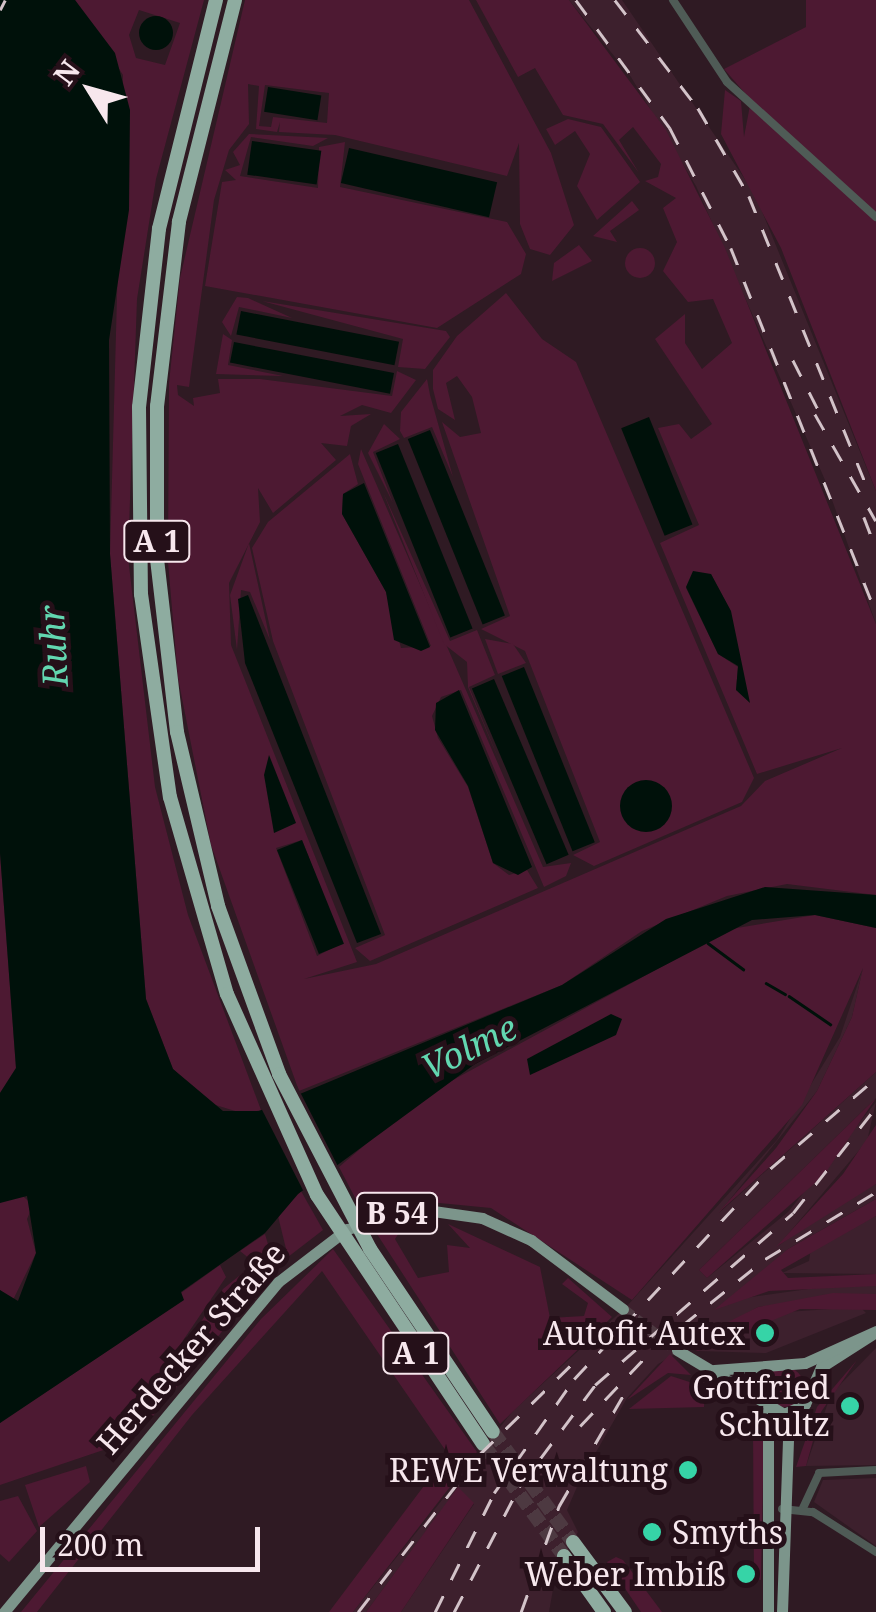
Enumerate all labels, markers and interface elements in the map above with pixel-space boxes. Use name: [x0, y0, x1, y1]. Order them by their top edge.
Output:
north arrow: [40, 40, 140, 140]
text: N: [44, 52, 88, 92]
road number: A 1: [122, 516, 192, 566]
water label: Ruhr: [30, 604, 76, 688]
water label: Volme: [414, 1006, 524, 1088]
road number: B 54: [354, 1188, 440, 1238]
street label: Herdecker Straße: [89, 1234, 293, 1462]
place label: Autofit Autex: [543, 1314, 745, 1352]
marker: Autofit Autex: [754, 1322, 776, 1344]
road number: A 1: [381, 1328, 451, 1378]
place label: Gottfried Schultz: [692, 1369, 830, 1444]
marker: Gottfried Schultz: [839, 1395, 861, 1417]
place label: REWE Verwaltung: [389, 1451, 668, 1489]
marker: REWE Verwaltung: [677, 1459, 699, 1481]
scale bar: [45, 1507, 265, 1569]
place label: Smyths: [672, 1513, 783, 1551]
marker: Smyths: [641, 1521, 663, 1543]
text: 200 m: [57, 1524, 143, 1565]
place label: Weber Imbiß: [525, 1555, 726, 1593]
marker: Weber Imbiß: [735, 1563, 757, 1585]

